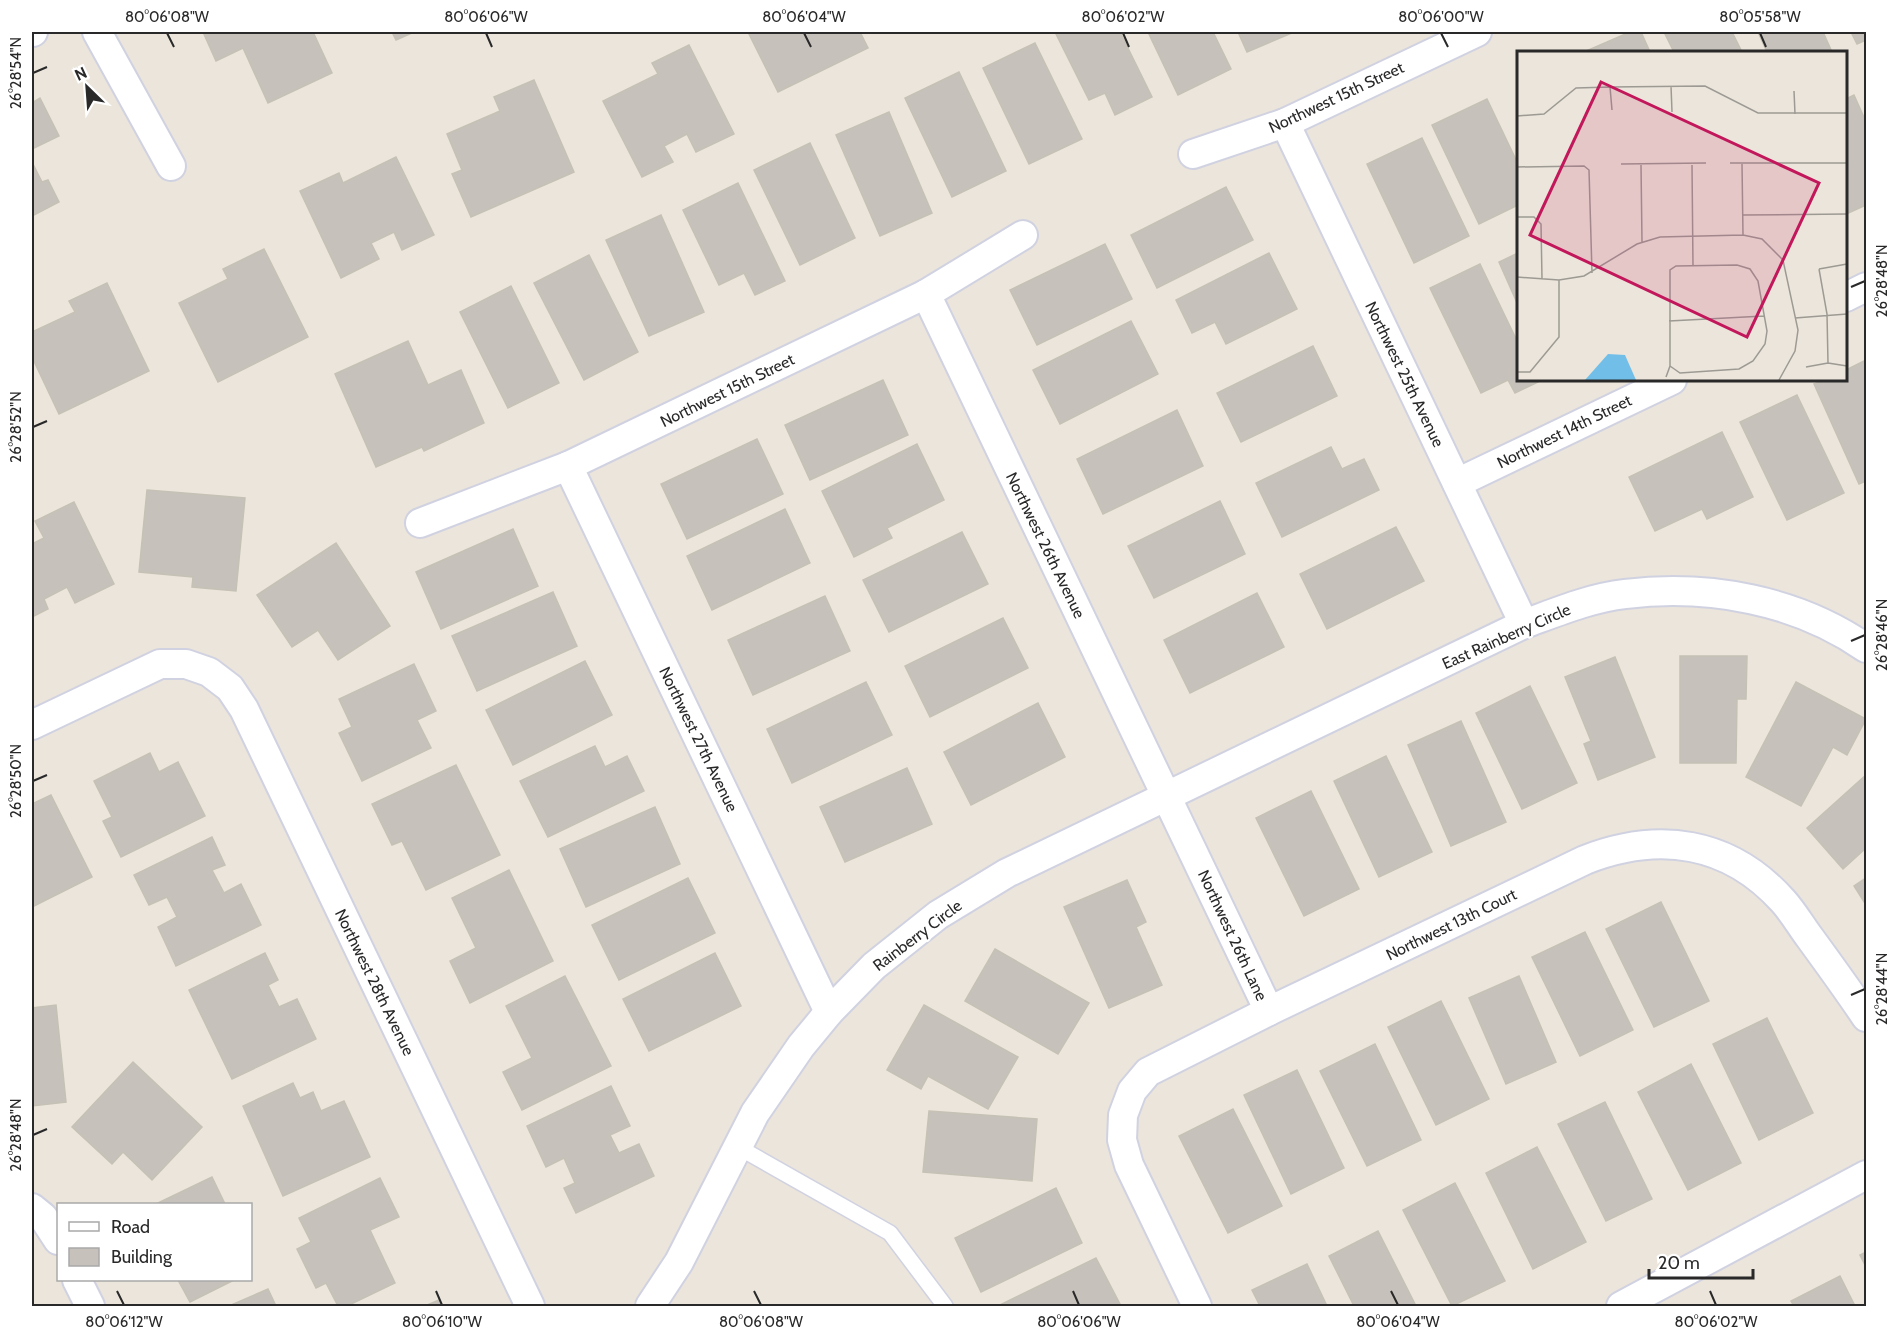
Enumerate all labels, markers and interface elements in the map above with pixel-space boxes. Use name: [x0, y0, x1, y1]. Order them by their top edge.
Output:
text: 80°06'08"W: [125, 8, 210, 26]
text: 80°06'06"W: [444, 8, 529, 26]
text: 80°06'04"W: [762, 8, 847, 26]
text: 80°06'02"W: [1082, 8, 1165, 26]
text: 80°06'00"W: [1398, 8, 1485, 26]
text: 80°05'58"W: [1719, 8, 1801, 26]
text: 26°28'54"N: [7, 37, 25, 109]
inset map: [1517, 51, 1847, 381]
north arrow: [57, 57, 117, 117]
street label: Northwest 15th Street: [1266, 58, 1407, 137]
text: N: [72, 63, 90, 85]
text: 26°28'48"N: [1873, 245, 1891, 317]
street label: Northwest 25th Avenue: [1361, 298, 1448, 450]
street label: Northwest 15th Street: [657, 349, 798, 431]
street label: Northwest 14th Street: [1494, 390, 1635, 472]
text: 26°28'52"N: [7, 391, 25, 463]
street label: Northwest 26th Avenue: [1002, 469, 1089, 621]
text: 26°28'46"N: [1873, 599, 1891, 671]
street label: East Rainberry Circle: [1439, 600, 1573, 673]
street label: Northwest 27th Avenue: [655, 664, 742, 815]
text: 26°28'50"N: [7, 744, 25, 818]
street label: Northwest 26th Lane: [1194, 867, 1271, 1004]
street label: Northwest 13th Court: [1383, 884, 1520, 964]
street label: Rainberry Circle: [869, 896, 965, 975]
street label: Northwest 28th Avenue: [331, 906, 418, 1059]
text: 26°28'44"N: [1873, 953, 1891, 1025]
text: 26°28'48"N: [7, 1099, 25, 1171]
legend: [57, 1203, 252, 1281]
text: Road: [111, 1216, 150, 1238]
scale bar: [1649, 1242, 1752, 1280]
text: Building: [111, 1246, 173, 1268]
text: 20 m: [1658, 1252, 1700, 1274]
text: 80°06'12"W: [85, 1313, 163, 1331]
text: 80°06'10"W: [402, 1313, 483, 1331]
text: 80°06'08"W: [719, 1313, 804, 1331]
text: 80°06'06"W: [1037, 1313, 1122, 1331]
text: 80°06'04"W: [1356, 1313, 1441, 1331]
text: 80°06'02"W: [1675, 1313, 1758, 1331]

